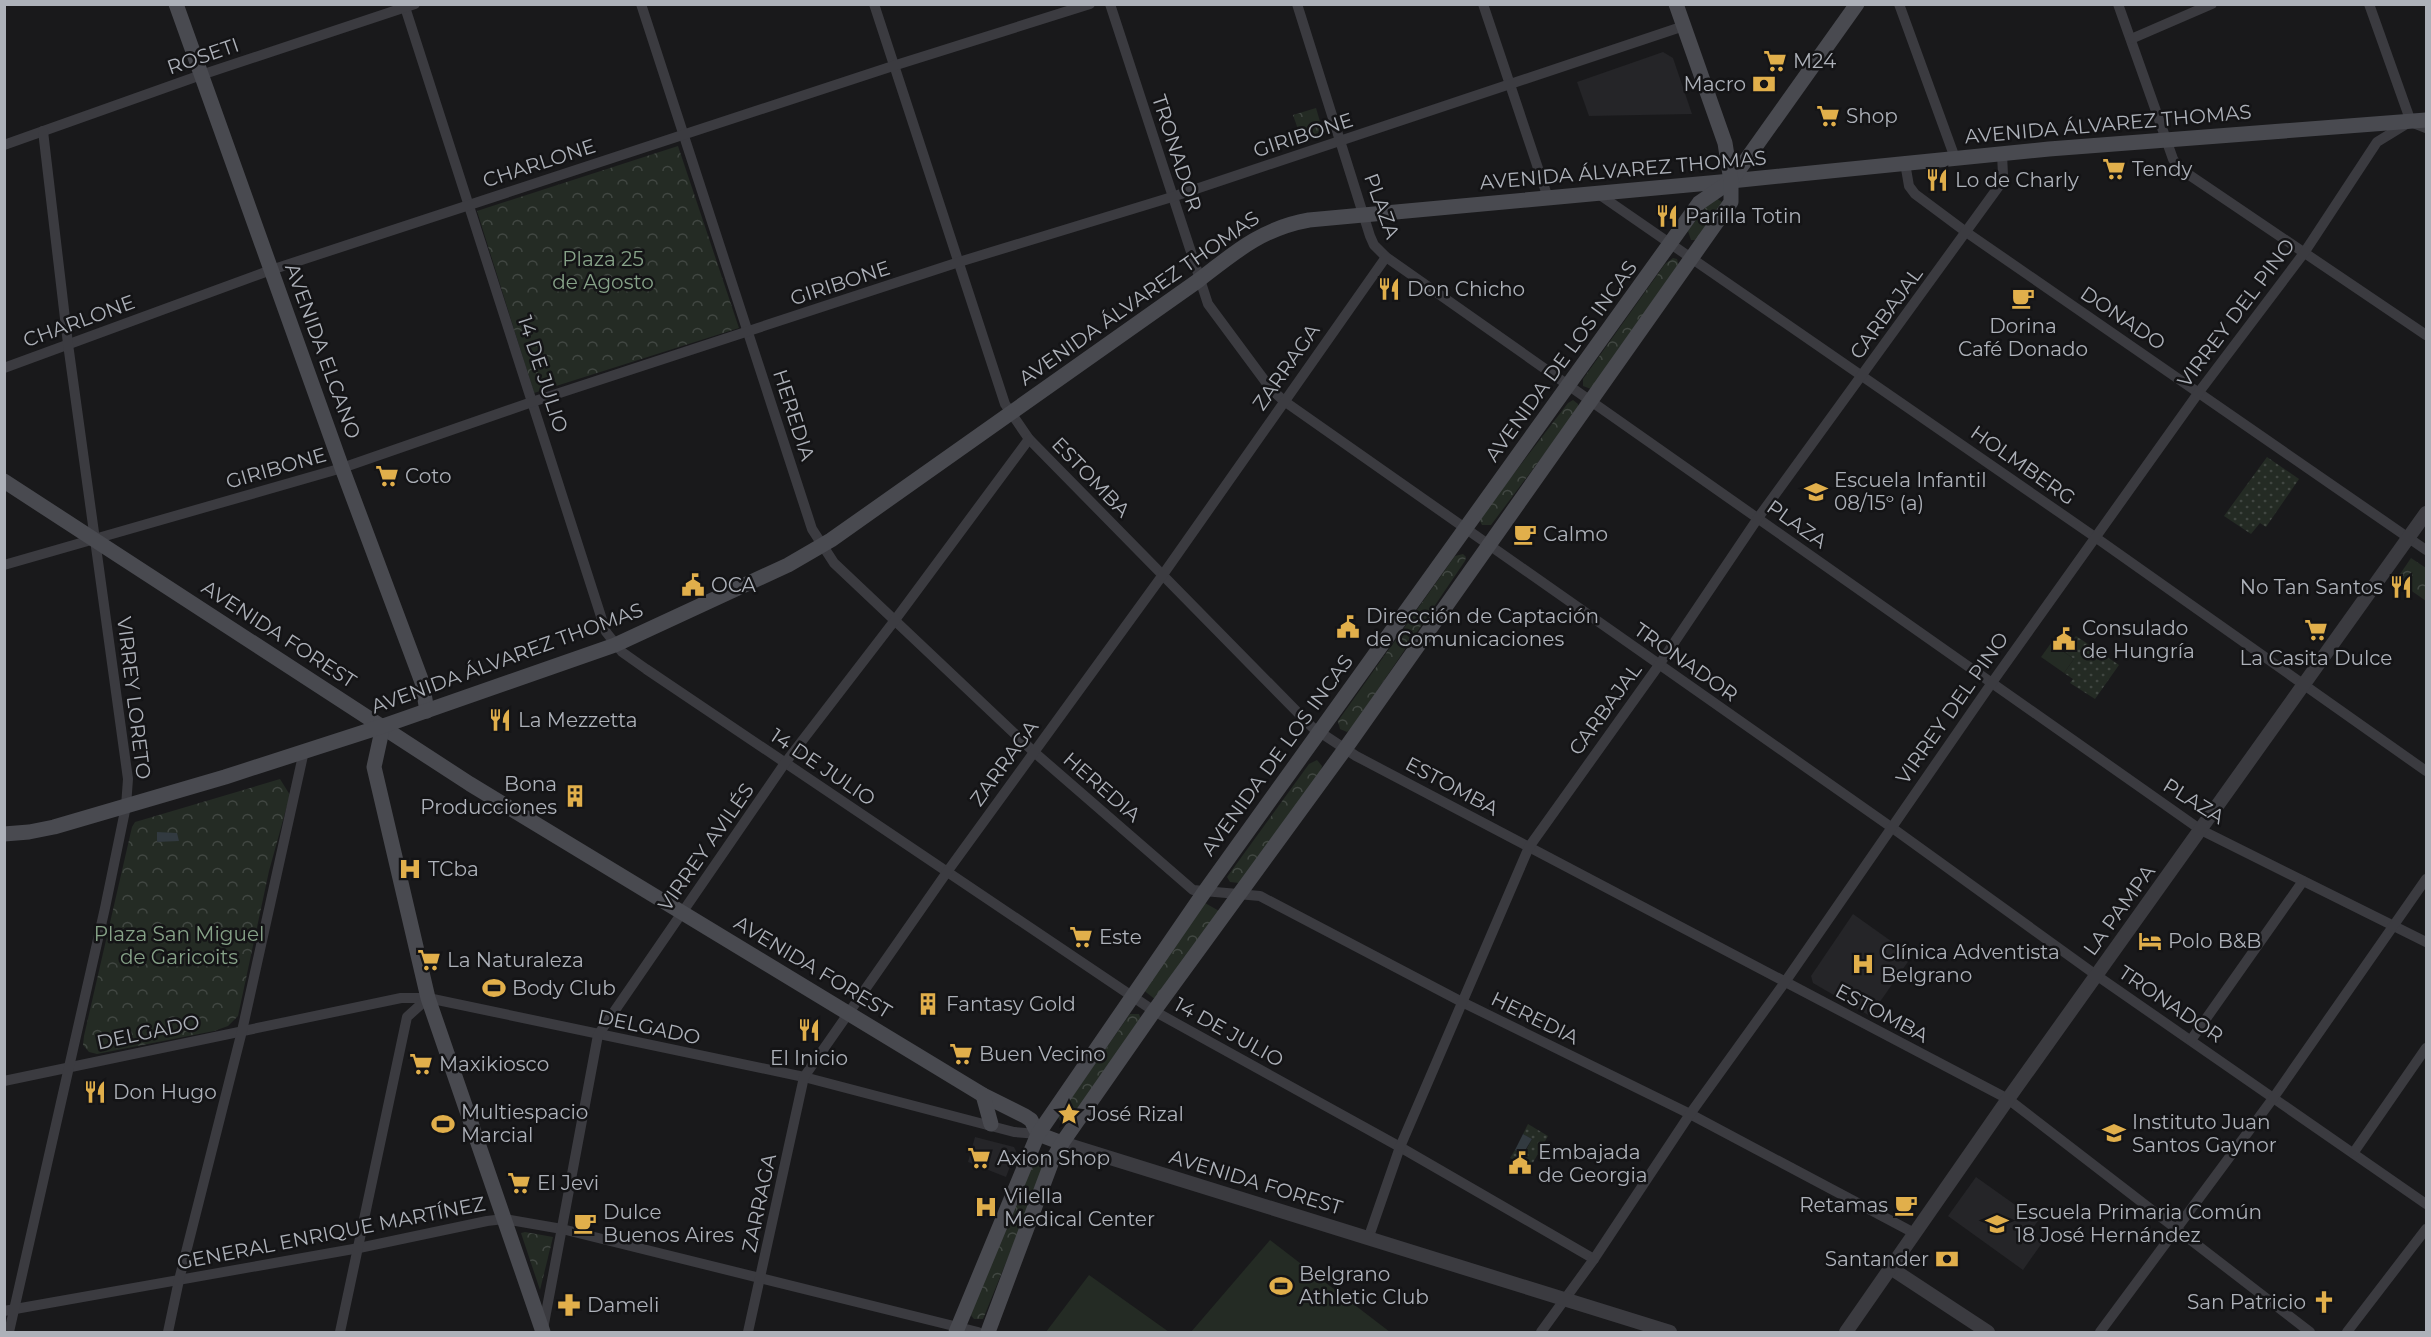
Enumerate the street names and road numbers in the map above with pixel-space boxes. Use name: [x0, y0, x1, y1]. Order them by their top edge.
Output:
street label: ROSETI: [164, 33, 242, 79]
street label: TRONADOR: [1147, 92, 1207, 214]
street label: AVENIDA ÁLVAREZ THOMAS: [1964, 100, 2252, 148]
street label: GIRIBONE: [1250, 108, 1356, 162]
street label: CHARLONE: [480, 133, 598, 193]
street label: AVENIDA ÁLVAREZ THOMAS: [1479, 146, 1767, 194]
street label: PLAZA: [1359, 170, 1405, 243]
street label: AVENIDA ÁLVAREZ THOMAS: [1014, 206, 1264, 390]
street label: VIRREY DEL PINO: [2172, 234, 2300, 392]
street label: GIRIBONE: [787, 256, 893, 310]
street label: AVENIDA DE LOS INCAS: [1480, 256, 1642, 466]
street label: AVENIDA ELCANO: [280, 260, 366, 442]
street label: CARBAJAL: [1845, 262, 1928, 364]
street label: DONADO: [2076, 281, 2170, 355]
street label: CHARLONE: [20, 290, 138, 352]
street label: 14 DE JULIO: [513, 313, 573, 435]
street label: ZARRAGA: [1247, 319, 1325, 415]
street label: HEREDIA: [768, 366, 820, 464]
street label: HOLMBERG: [1966, 420, 2080, 510]
street label: ESTOMBA: [1047, 432, 1136, 522]
street label: GIRIBONE: [223, 442, 329, 494]
street label: PLAZA: [1762, 495, 1832, 554]
street label: AVENIDA FOREST: [197, 575, 361, 693]
street label: AVENIDA ÁLVAREZ THOMAS: [368, 597, 646, 719]
street label: VIRREY LORETO: [112, 615, 156, 781]
street label: TRONADOR: [1630, 617, 1742, 707]
street label: VIRREY DEL PINO: [1891, 627, 2013, 789]
street label: AVENIDA DE LOS INCAS: [1196, 650, 1358, 860]
street label: CARBAJAL: [1564, 658, 1647, 760]
street label: ZARRAGA: [965, 715, 1044, 811]
street label: 14 DE JULIO: [766, 723, 880, 811]
street label: HEREDIA: [1059, 747, 1146, 827]
street label: ESTOMBA: [1401, 751, 1503, 821]
street label: PLAZA: [2159, 773, 2230, 829]
street label: VIRREY AVILÉS: [653, 778, 759, 916]
street label: LA PAMPA: [2078, 860, 2160, 960]
street label: AVENIDA FOREST: [730, 910, 897, 1024]
street label: TRONADOR: [2114, 960, 2228, 1048]
street label: ESTOMBA: [1831, 978, 1933, 1048]
street label: HEREDIA: [1487, 987, 1583, 1050]
street label: 14 DE JULIO: [1170, 992, 1288, 1072]
street label: DELGADO: [595, 1004, 703, 1050]
street label: DELGADO: [94, 1009, 202, 1055]
street label: AVENIDA FOREST: [1167, 1144, 1346, 1220]
street label: ZARRAGA: [737, 1151, 781, 1255]
street label: GENERAL ENRIQUE MARTÍNEZ: [175, 1191, 487, 1275]

